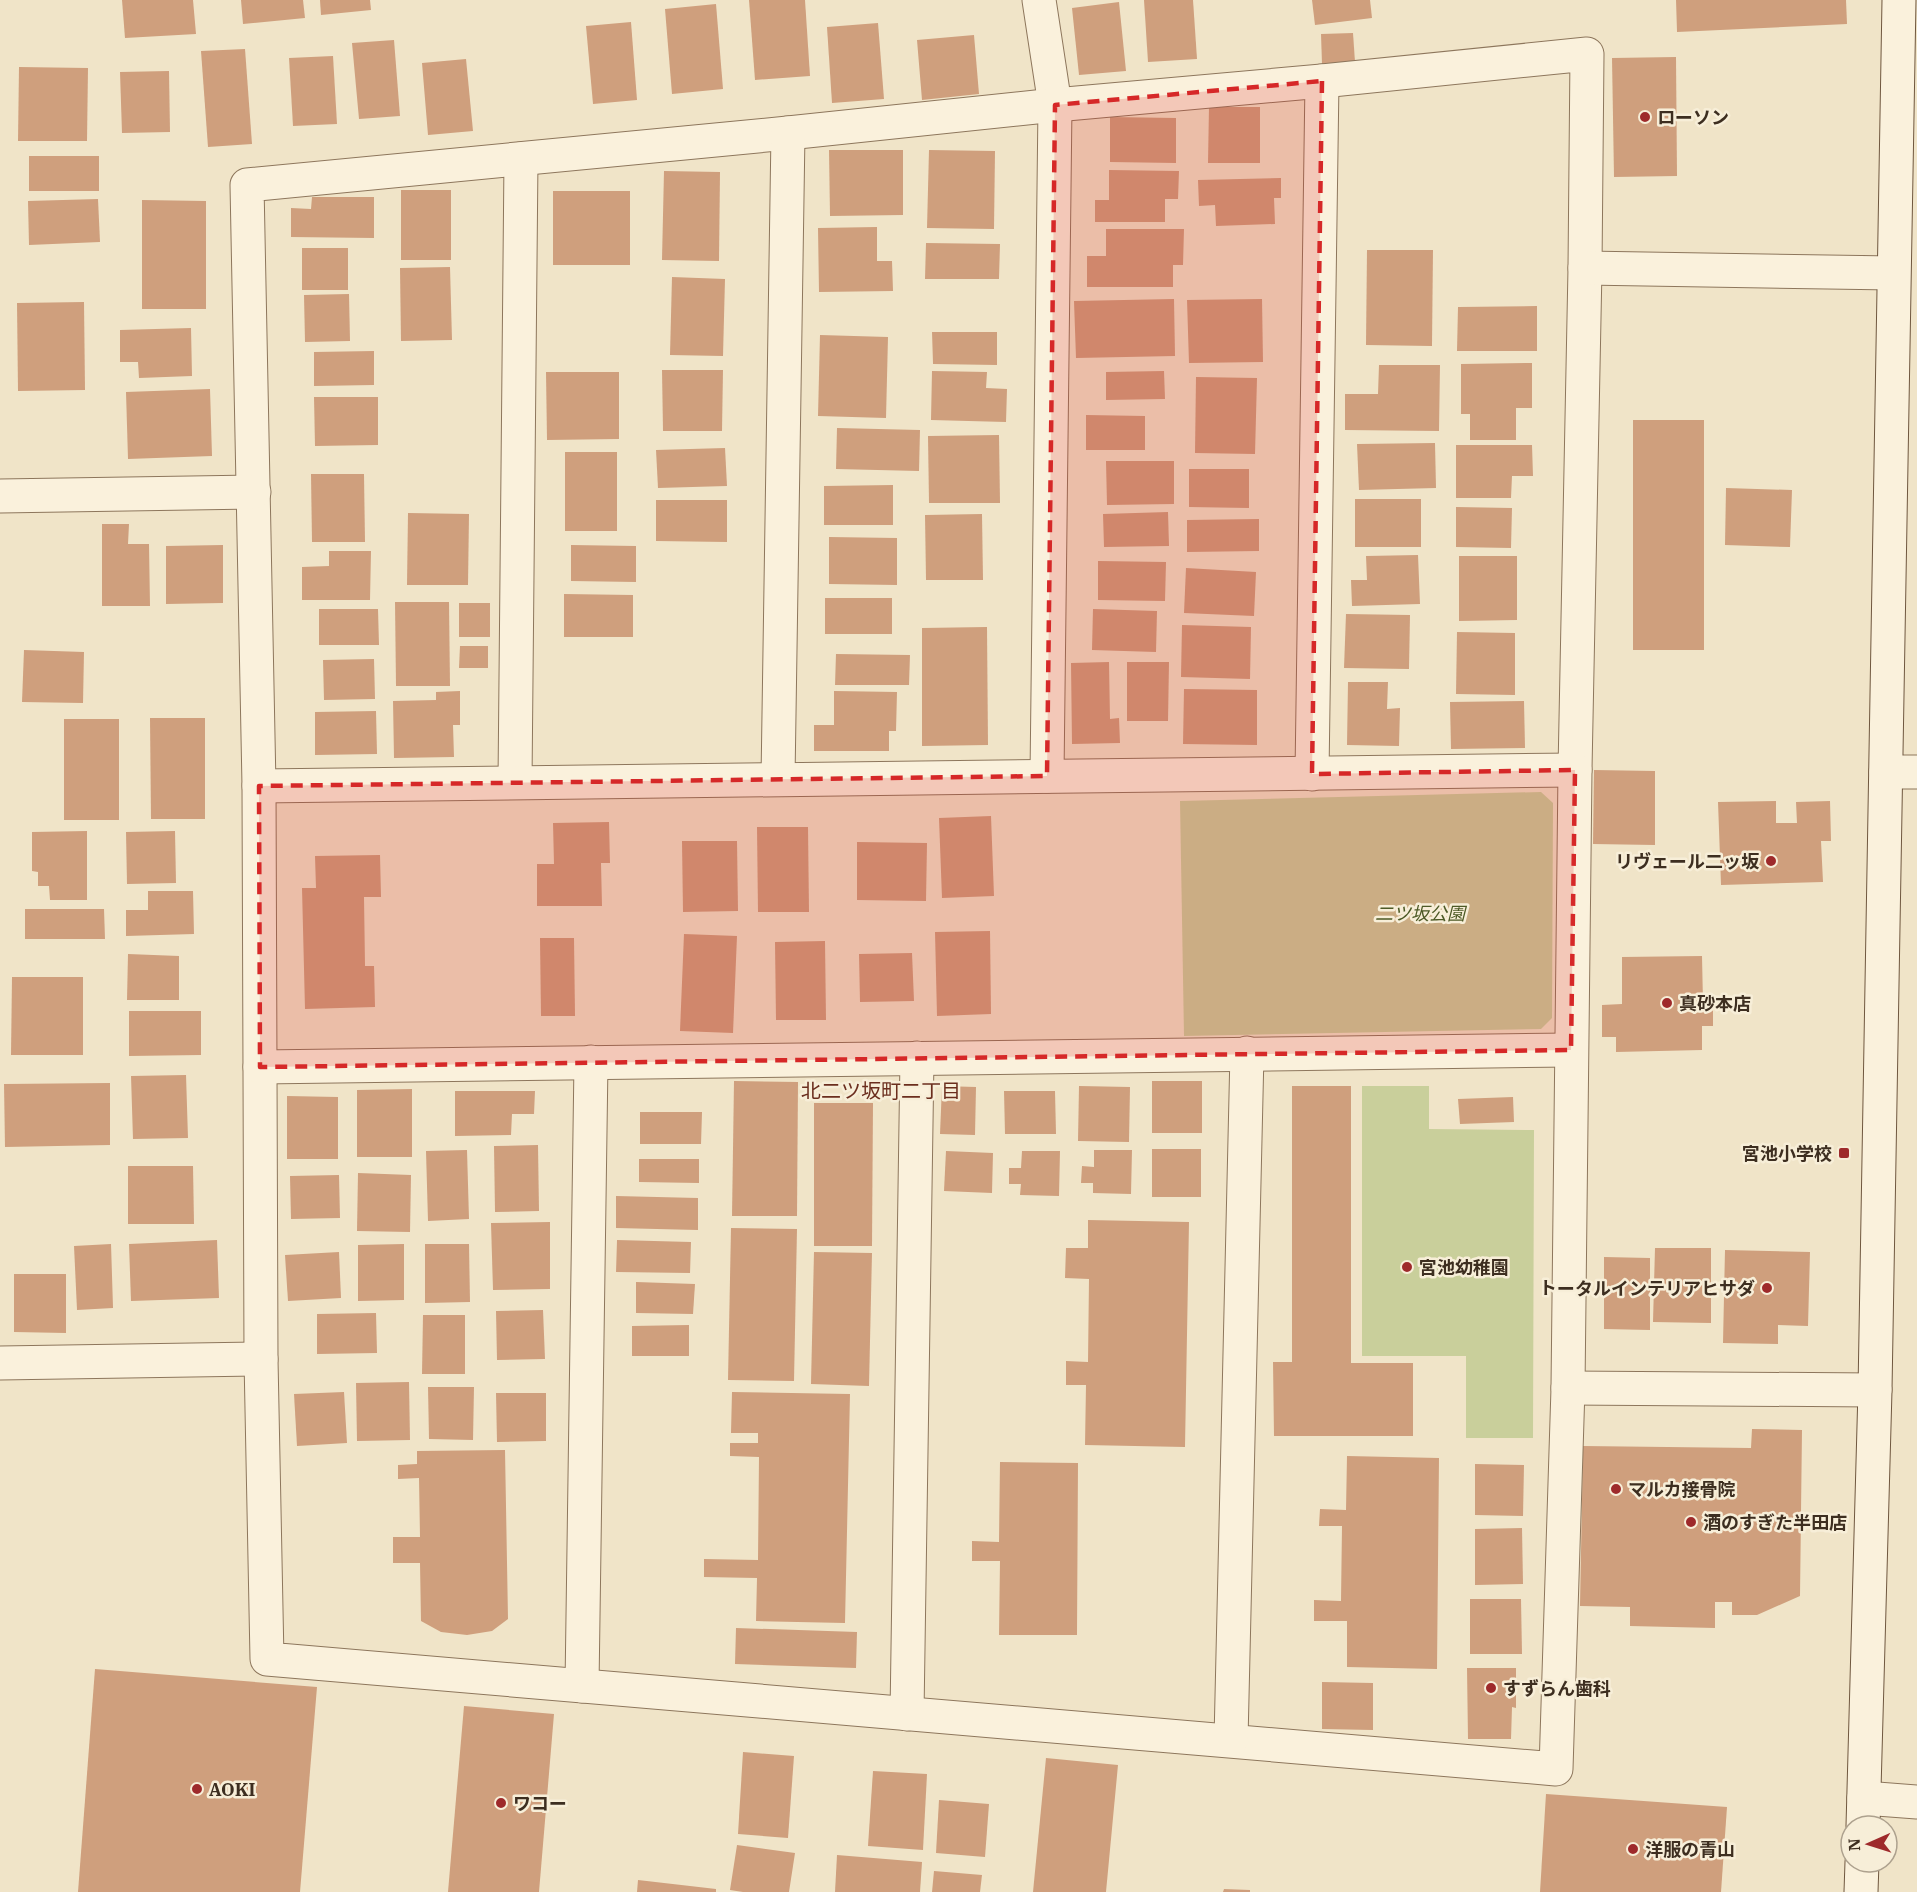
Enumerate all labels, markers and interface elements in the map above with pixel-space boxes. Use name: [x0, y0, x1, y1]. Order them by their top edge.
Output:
place label: ローソン: [1657, 106, 1729, 129]
marker: ローソン: [1638, 110, 1652, 124]
place label: リヴェール二ッ坂: [1615, 850, 1760, 873]
marker: リヴェール二ッ坂: [1764, 854, 1778, 868]
park label: 二ツ坂公園: [1375, 902, 1468, 925]
place label: 真砂本店: [1679, 992, 1751, 1015]
marker: 真砂本店: [1660, 996, 1674, 1010]
district label: 北二ツ坂町二丁目: [801, 1077, 961, 1104]
place label: 宮池小学校: [1742, 1142, 1832, 1165]
marker: 宮池小学校: [1837, 1146, 1851, 1160]
place label: 宮池幼稚園: [1419, 1256, 1509, 1279]
marker: 宮池幼稚園: [1400, 1260, 1414, 1274]
place label: トータルインテリアヒサダ: [1539, 1277, 1755, 1300]
marker: トータルインテリアヒサダ: [1760, 1281, 1774, 1295]
place label: マルカ接骨院: [1628, 1478, 1735, 1501]
marker: マルカ接骨院: [1609, 1482, 1623, 1496]
place label: 酒のすぎた半田店: [1703, 1511, 1847, 1534]
marker: 酒のすぎた半田店: [1684, 1515, 1698, 1529]
place label: すずらん歯科: [1503, 1677, 1611, 1700]
marker: すずらん歯科: [1484, 1681, 1498, 1695]
place label: AOKI: [209, 1778, 256, 1801]
marker: AOKI: [190, 1782, 204, 1796]
place label: ワコー: [513, 1792, 567, 1815]
marker: ワコー: [494, 1796, 508, 1810]
north arrow: [1839, 1814, 1899, 1874]
place label: 洋服の青山: [1645, 1838, 1735, 1861]
text: N: [1844, 1838, 1864, 1852]
marker: 洋服の青山: [1626, 1842, 1640, 1856]

